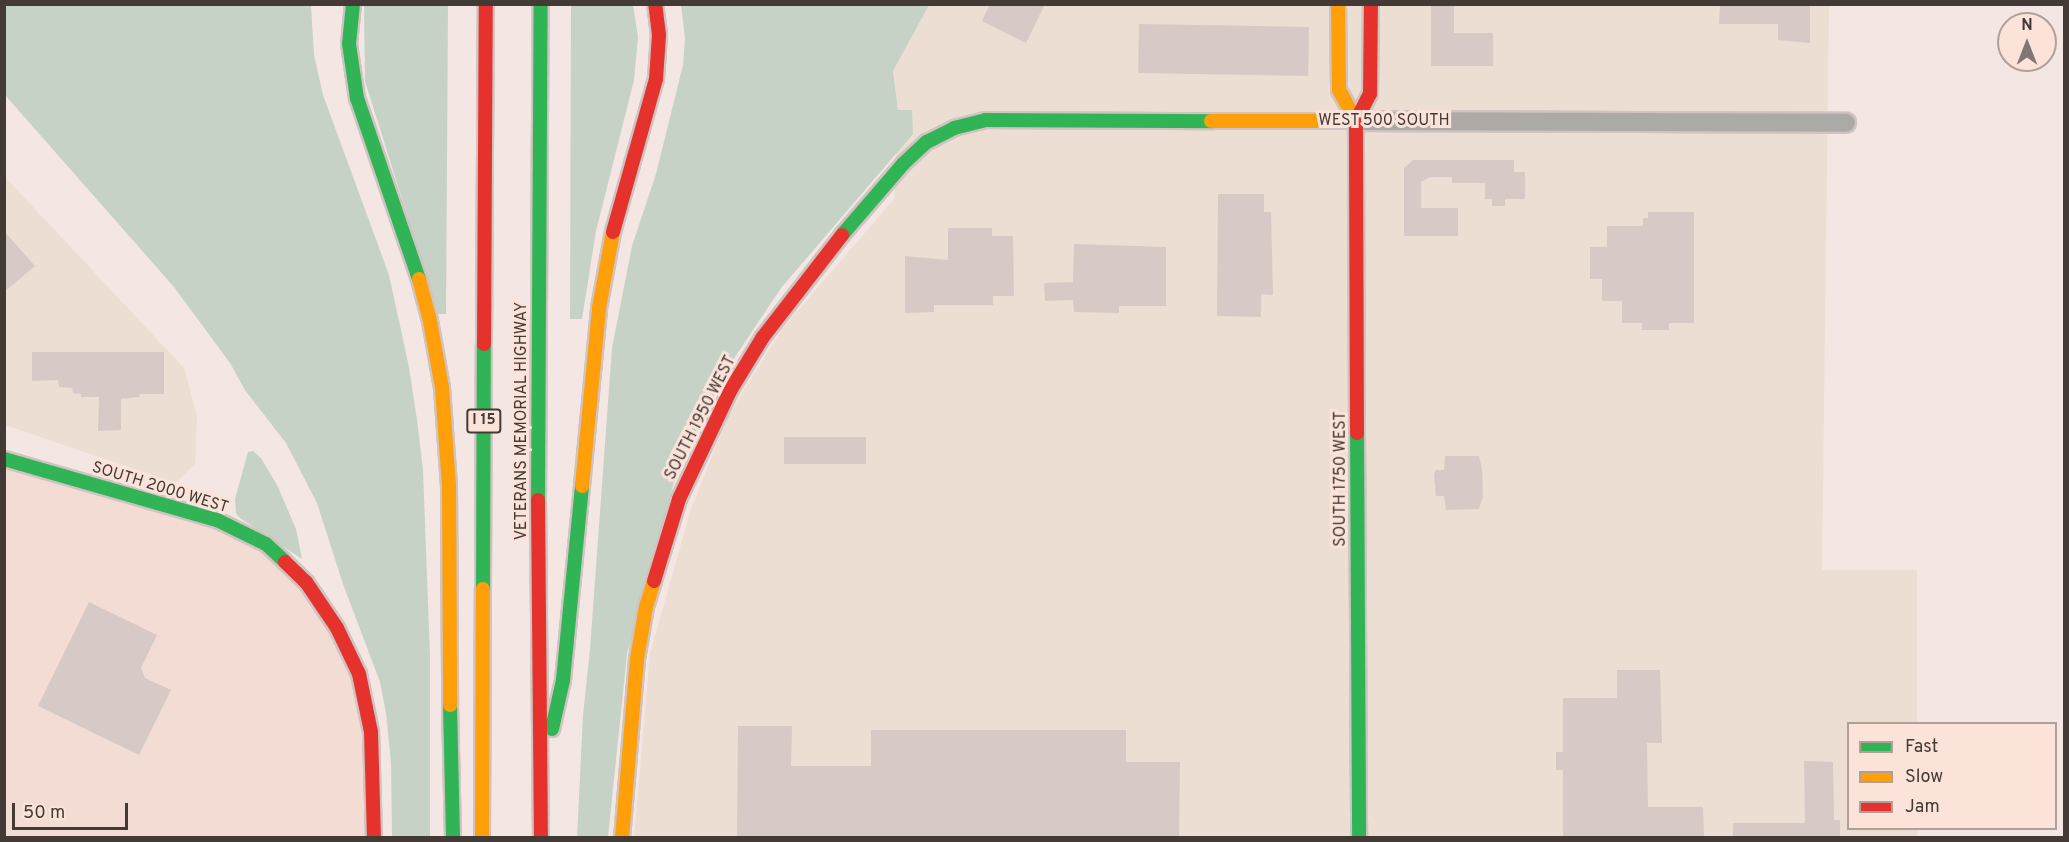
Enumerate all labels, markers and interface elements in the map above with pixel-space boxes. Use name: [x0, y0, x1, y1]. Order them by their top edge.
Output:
north arrow: [1997, 12, 2057, 72]
text: N: [2021, 16, 2033, 36]
street label: WEST 500 SOUTH: [1318, 111, 1450, 131]
street label: VETERANS MEMORIAL HIGHWAY: [512, 302, 532, 540]
street label: SOUTH 1950 WEST: [661, 352, 741, 484]
road number: I 15: [466, 409, 502, 433]
street label: SOUTH 1750 WEST: [1331, 411, 1351, 547]
street label: SOUTH 2000 WEST: [89, 458, 231, 518]
legend: [1847, 722, 2057, 830]
text: Fast: [1905, 736, 1938, 759]
text: Slow: [1905, 766, 1943, 789]
scale bar: [15, 791, 130, 829]
text: Jam: [1905, 796, 1940, 819]
text: 50 m: [23, 802, 65, 825]

